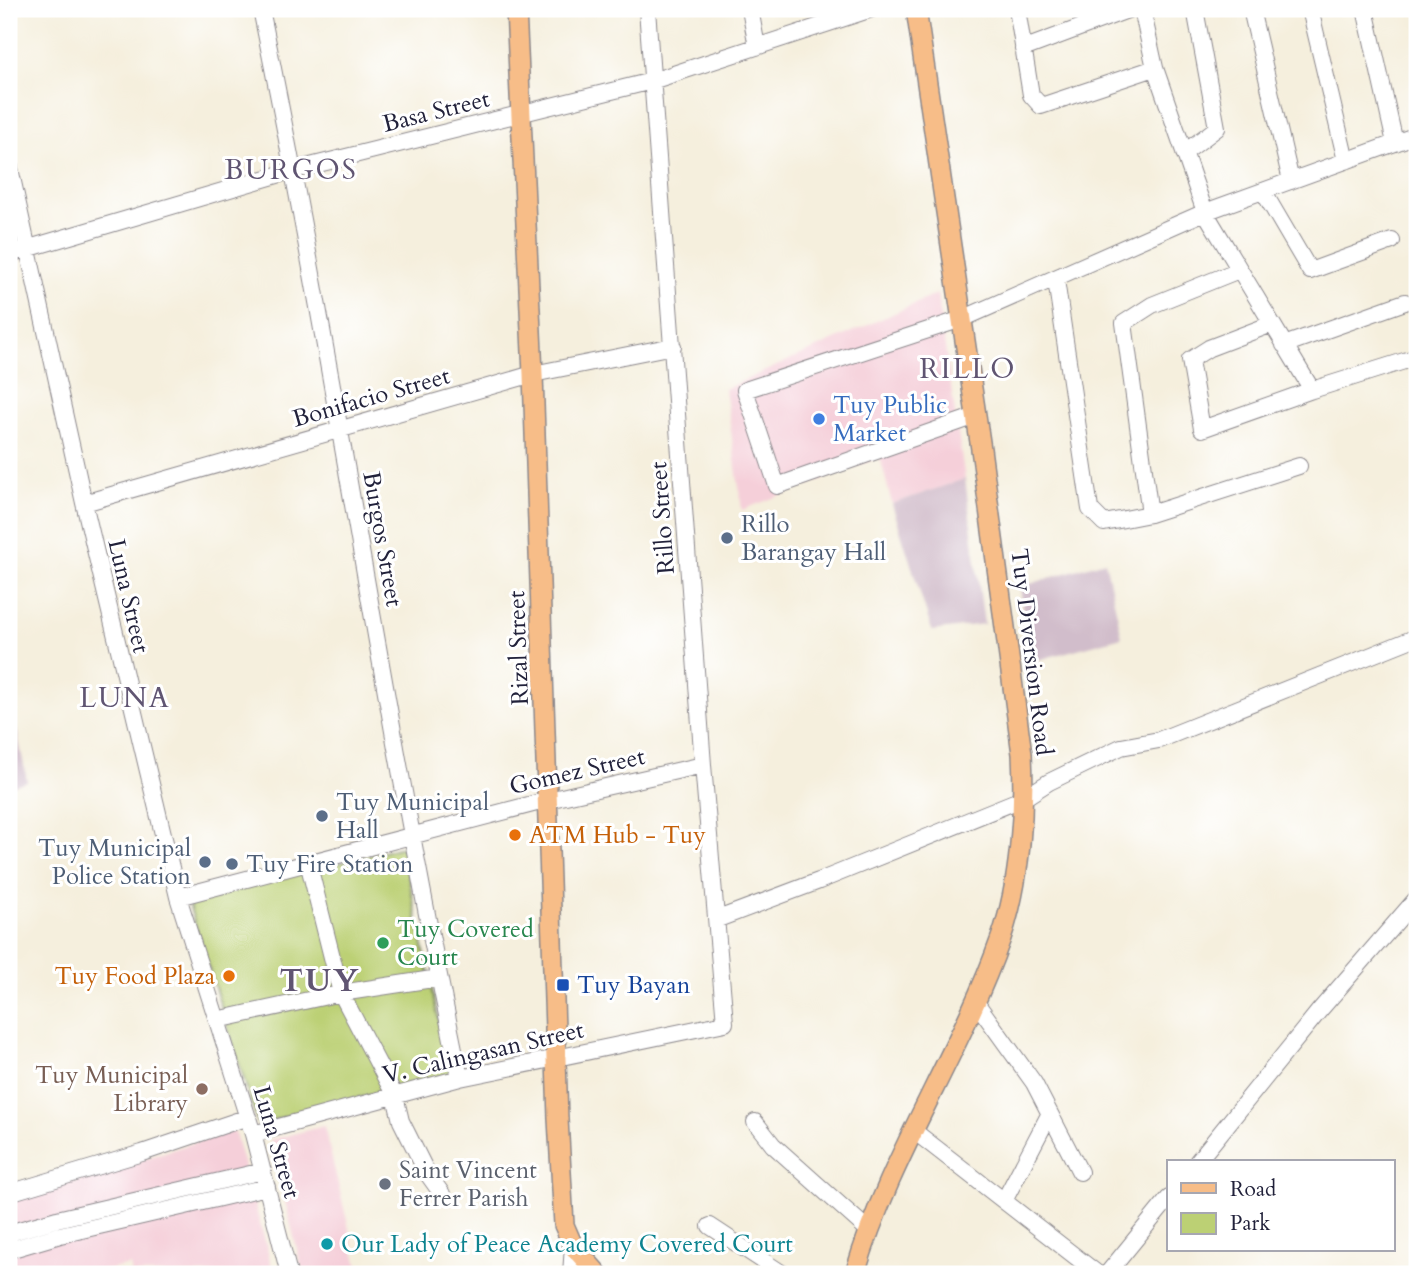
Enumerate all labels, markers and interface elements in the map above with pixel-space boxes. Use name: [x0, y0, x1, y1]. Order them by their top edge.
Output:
street label: Basa Street: [379, 82, 494, 141]
district label: BURGOS: [224, 151, 358, 189]
district label: RILLO: [919, 350, 1017, 388]
street label: Bonifacio Street: [289, 359, 454, 436]
place label: Tuy Public Market: [833, 389, 947, 450]
marker: Tuy Public Market: [811, 411, 827, 427]
street label: Rillo Street: [642, 460, 683, 575]
street label: Burgos Street: [354, 469, 411, 610]
place label: Rillo Barangay Hall: [741, 508, 886, 569]
marker: Rillo Barangay Hall: [719, 530, 735, 546]
street label: Luna Street: [99, 536, 158, 657]
street label: Tuy Diversion Road: [1002, 547, 1061, 758]
street label: Rizal Street: [500, 590, 537, 706]
district label: LUNA: [79, 679, 171, 717]
street label: Gomez Street: [506, 740, 648, 803]
place label: Tuy Municipal Hall: [336, 786, 489, 847]
marker: Tuy Municipal Hall: [314, 808, 330, 824]
place label: ATM Hub - Tuy: [529, 819, 706, 852]
marker: ATM Hub - Tuy: [507, 827, 523, 843]
place label: Tuy Municipal Police Station: [38, 832, 191, 893]
place label: Tuy Fire Station: [246, 848, 414, 881]
marker: Tuy Municipal Police Station: [197, 854, 213, 870]
marker: Tuy Fire Station: [224, 856, 240, 872]
place label: Tuy Covered Court: [397, 913, 534, 974]
marker: Tuy Covered Court: [375, 935, 391, 951]
district label: TUY: [279, 959, 361, 1003]
place label: Tuy Food Plaza: [55, 960, 216, 993]
marker: Tuy Food Plaza: [221, 968, 237, 984]
place label: Tuy Bayan: [577, 969, 691, 1002]
marker: Tuy Bayan: [555, 977, 571, 993]
street label: V. Calingasan Street: [379, 1013, 587, 1092]
place label: Tuy Municipal Library: [35, 1059, 188, 1120]
marker: Tuy Municipal Library: [194, 1081, 210, 1097]
street label: Luna Street: [245, 1082, 308, 1203]
place label: Saint Vincent Ferrer Parish: [399, 1154, 537, 1215]
legend: [1167, 1160, 1394, 1252]
text: Road: [1230, 1175, 1276, 1204]
marker: Saint Vincent Ferrer Parish: [377, 1176, 393, 1192]
text: Park: [1230, 1209, 1271, 1238]
place label: Our Lady of Peace Academy Covered Court: [341, 1228, 793, 1261]
marker: Our Lady of Peace Academy Covered Court: [319, 1236, 335, 1252]

